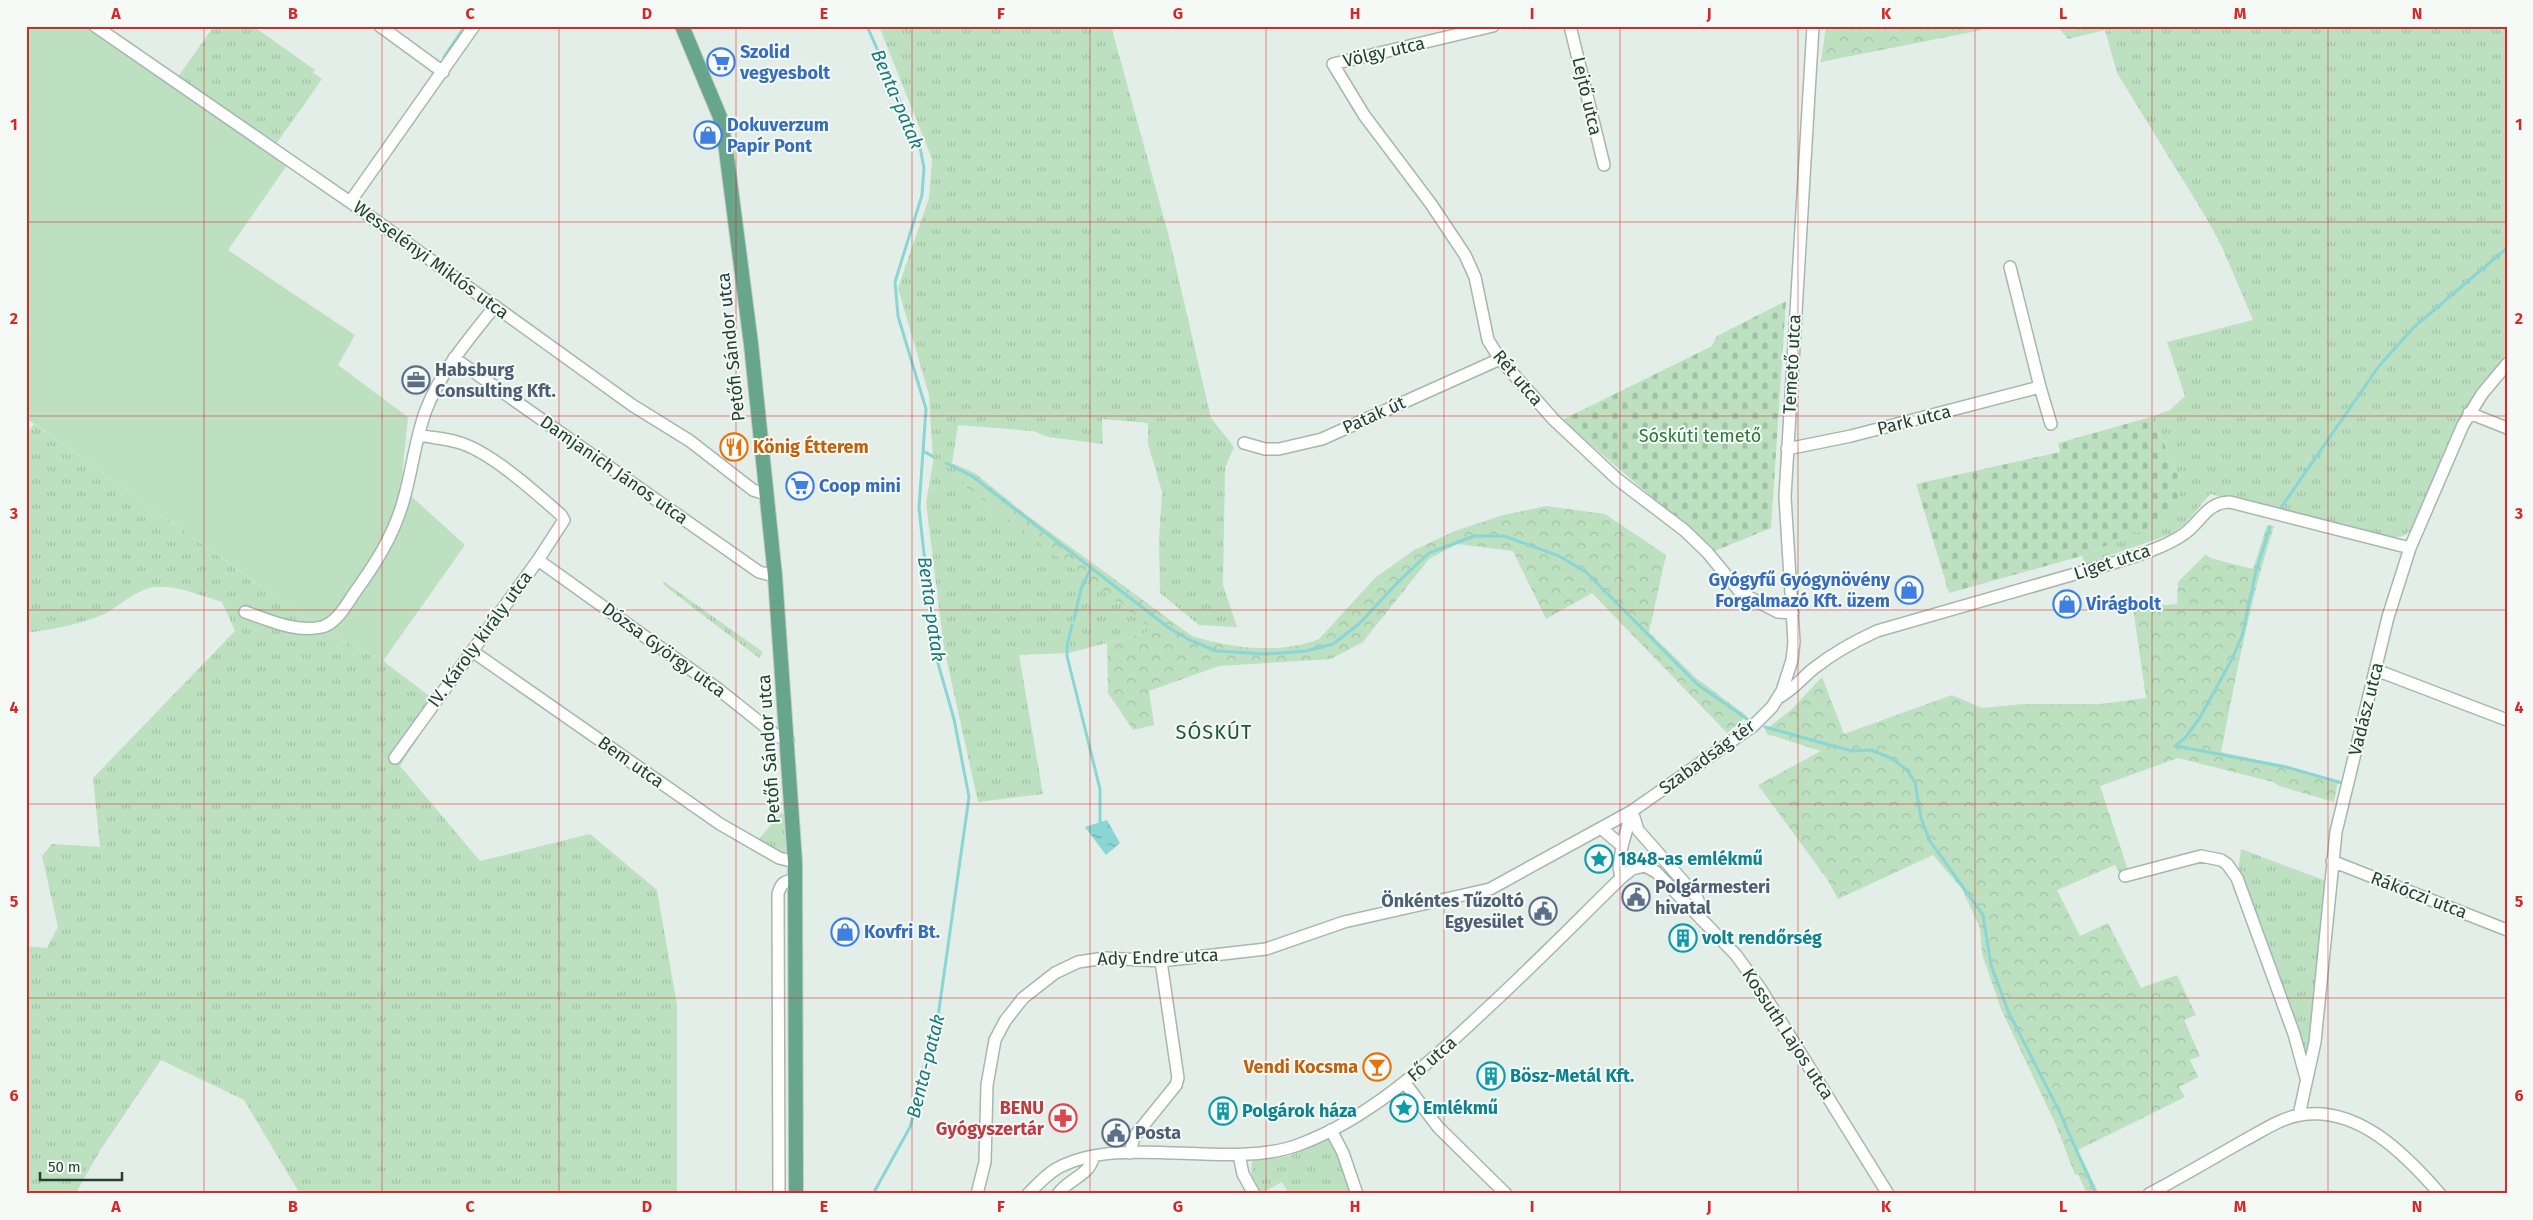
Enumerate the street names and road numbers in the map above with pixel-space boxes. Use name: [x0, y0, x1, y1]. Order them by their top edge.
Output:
street label: Völgy utca: [1341, 32, 1427, 72]
street label: Lejtő utca: [1567, 55, 1607, 137]
street label: Wesselényi Miklós utca: [349, 196, 513, 324]
street label: Petőfi Sándor utca: [712, 271, 750, 423]
street label: Temető utca: [1778, 314, 1806, 414]
street label: Rét utca: [1488, 345, 1548, 411]
street label: Patak út: [1339, 391, 1409, 439]
street label: Park utca: [1875, 400, 1953, 440]
street label: Damjanich János utca: [536, 411, 692, 529]
street label: Liget utca: [2071, 539, 2153, 585]
street label: IV. Károly király utca: [423, 566, 537, 712]
street label: Dózsa György utca: [598, 598, 730, 702]
street label: Vadász utca: [2344, 660, 2388, 758]
street label: Petőfi Sándor utca: [753, 674, 785, 824]
street label: Szabadság tér: [1655, 715, 1759, 799]
street label: Bem utca: [594, 731, 668, 793]
street label: Rákóczi utca: [2368, 867, 2470, 923]
street label: Ady Endre utca: [1097, 944, 1219, 970]
street label: Kossuth Lajos utca: [1737, 964, 1839, 1104]
street label: Fő utca: [1403, 1032, 1461, 1086]

